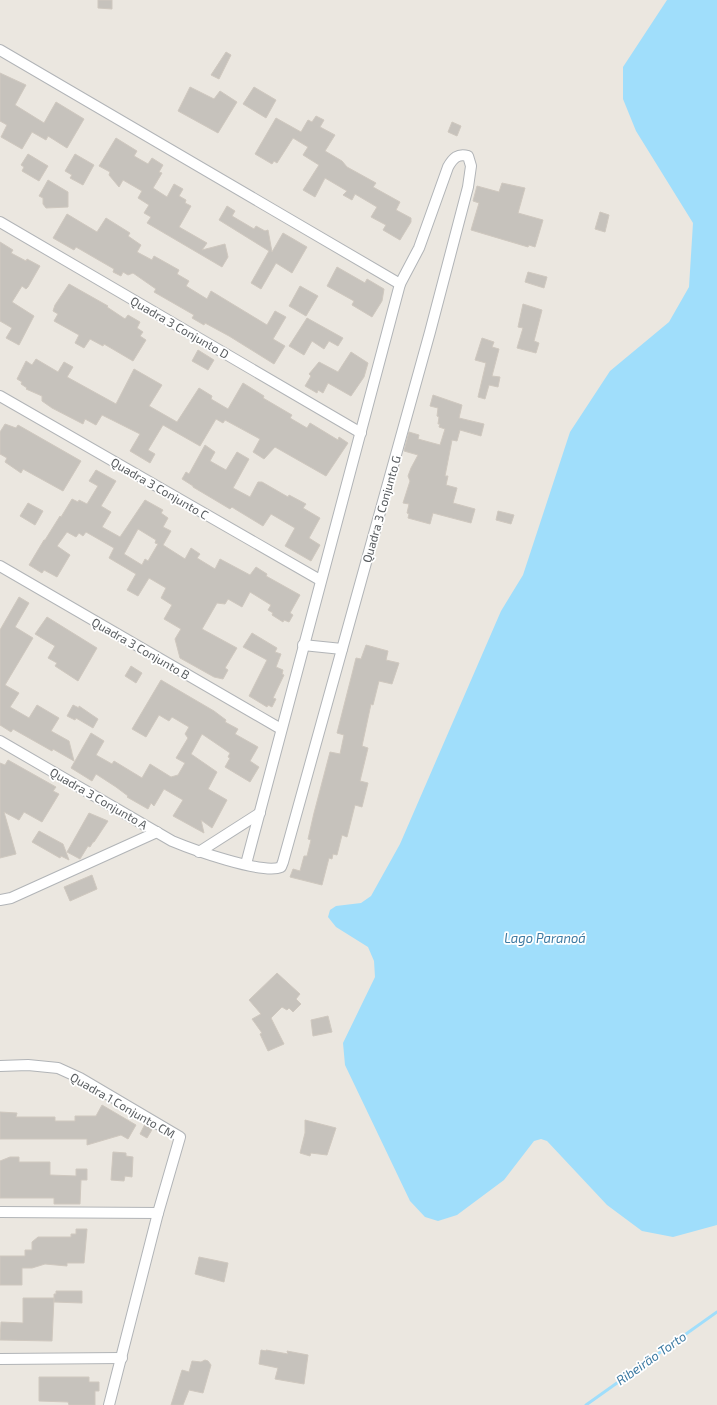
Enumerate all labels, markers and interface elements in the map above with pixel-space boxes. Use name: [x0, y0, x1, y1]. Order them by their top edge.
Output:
street label: Quadra 3 Conjunto D: [128, 293, 232, 362]
street label: Quadra 3 Conjunto C: [108, 454, 211, 523]
street label: Quadra 3 Conjunto G: [359, 454, 404, 564]
street label: Quadra 3 Conjunto B: [89, 614, 192, 683]
street label: Quadra 3 Conjunto A: [47, 764, 151, 833]
water label: Lago Paranoá: [504, 930, 586, 946]
street label: Quadra 1 Conjunto CM: [68, 1069, 178, 1142]
water label: Ribeirão Torto: [613, 1328, 689, 1388]

